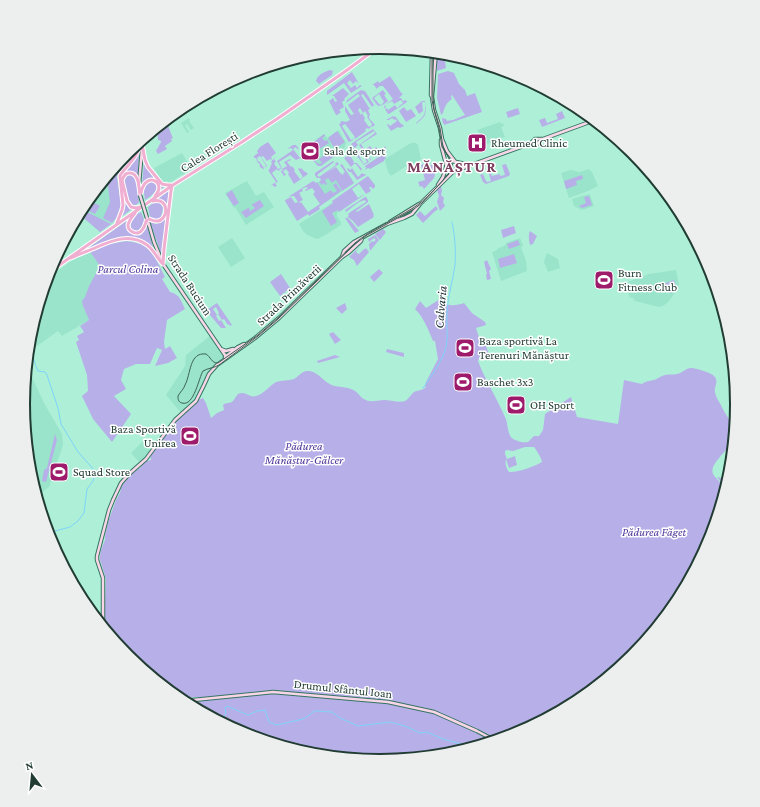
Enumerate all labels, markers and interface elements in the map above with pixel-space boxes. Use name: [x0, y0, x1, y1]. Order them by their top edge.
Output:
street label: Calea Florești: [178, 129, 241, 176]
hospital icon: Rheumed Clinic: [466, 132, 488, 154]
place label: Rheumed Clinic: [491, 136, 567, 150]
sports icon: Sala de sport: [299, 140, 321, 162]
place label: Sala de sport: [324, 144, 386, 158]
district label: MĂNĂȘTUR: [407, 158, 497, 177]
street label: Strada Bucium: [165, 252, 215, 319]
park label: Parcul Colina: [98, 262, 159, 276]
street label: Strada Primăverii: [254, 262, 324, 328]
place label: Burn Fitness Club: [618, 266, 677, 294]
sports icon: Burn Fitness Club: [593, 269, 615, 291]
water label: Calvaria: [431, 285, 450, 329]
place label: Baza sportivă La Terenuri Mănăștur: [479, 334, 570, 363]
sports icon: Baza sportivă La Terenuri Mănăștur: [454, 337, 476, 359]
sports icon: Baschet 3x3: [452, 371, 474, 393]
place label: Baschet 3x3: [477, 375, 534, 389]
sports icon: OH Sport: [505, 394, 527, 416]
place label: OH Sport: [530, 398, 575, 412]
place label: Baza Sportivă Unirea: [111, 422, 176, 450]
sports icon: Baza Sportivă Unirea: [179, 425, 201, 447]
park label: Pădurea Mănăștur-Gălcer: [264, 439, 344, 468]
sports icon: Squad Store: [48, 461, 70, 483]
place label: Squad Store: [73, 465, 130, 479]
park label: Pădurea Făget: [622, 525, 687, 539]
street label: Drumul Sfântul Ioan: [293, 677, 393, 701]
north arrow: [12, 755, 52, 795]
text: N: [24, 758, 35, 772]

